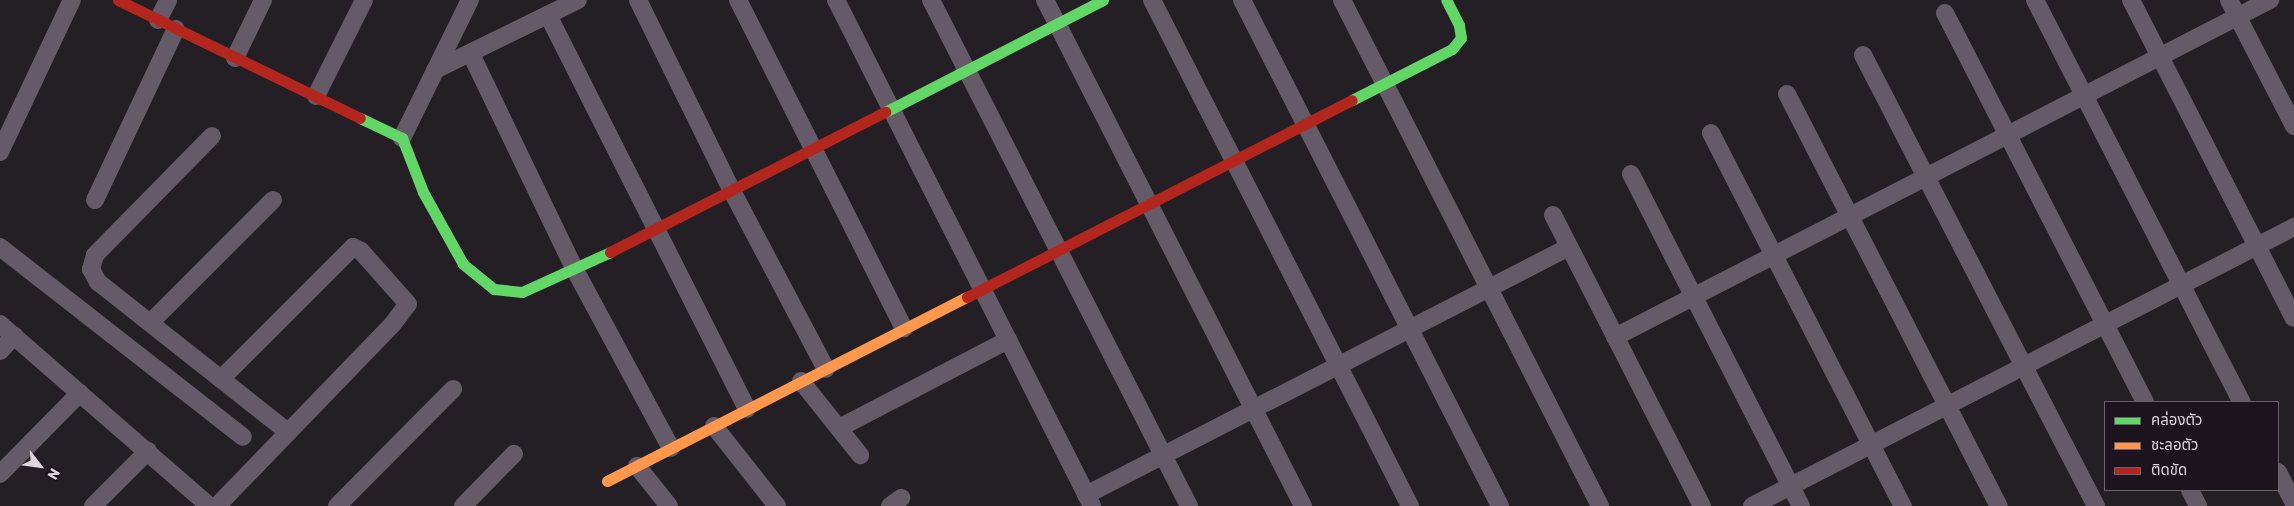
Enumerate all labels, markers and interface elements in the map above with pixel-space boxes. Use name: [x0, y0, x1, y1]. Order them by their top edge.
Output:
legend: [2104, 401, 2279, 491]
text: คล่องตัว: [2151, 411, 2202, 429]
text: ชะลอตัว: [2151, 436, 2198, 454]
north arrow: [15, 441, 65, 491]
text: ติดขัด: [2151, 461, 2187, 479]
text: N: [44, 465, 63, 482]

